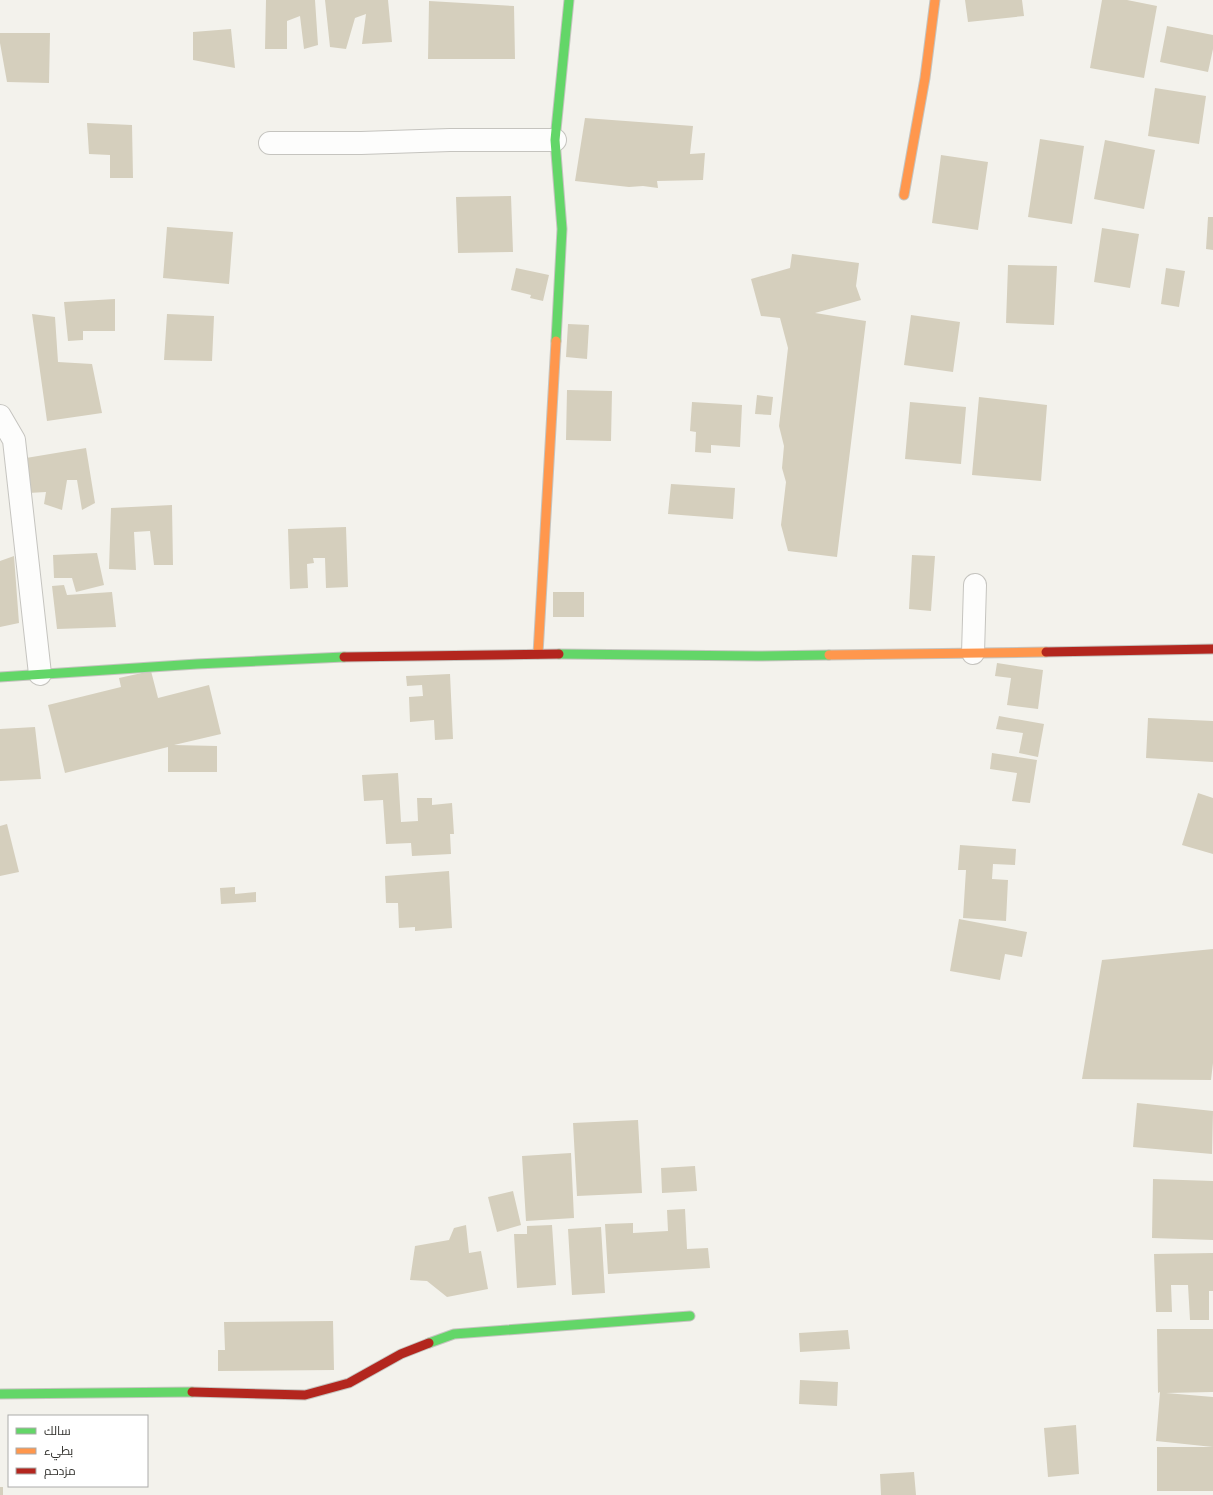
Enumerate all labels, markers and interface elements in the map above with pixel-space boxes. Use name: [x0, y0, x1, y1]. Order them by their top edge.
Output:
legend: [8, 1415, 148, 1487]
text: سالك: [44, 1423, 71, 1437]
text: بطيء: [44, 1443, 73, 1461]
text: مزدحم: [44, 1463, 76, 1479]

